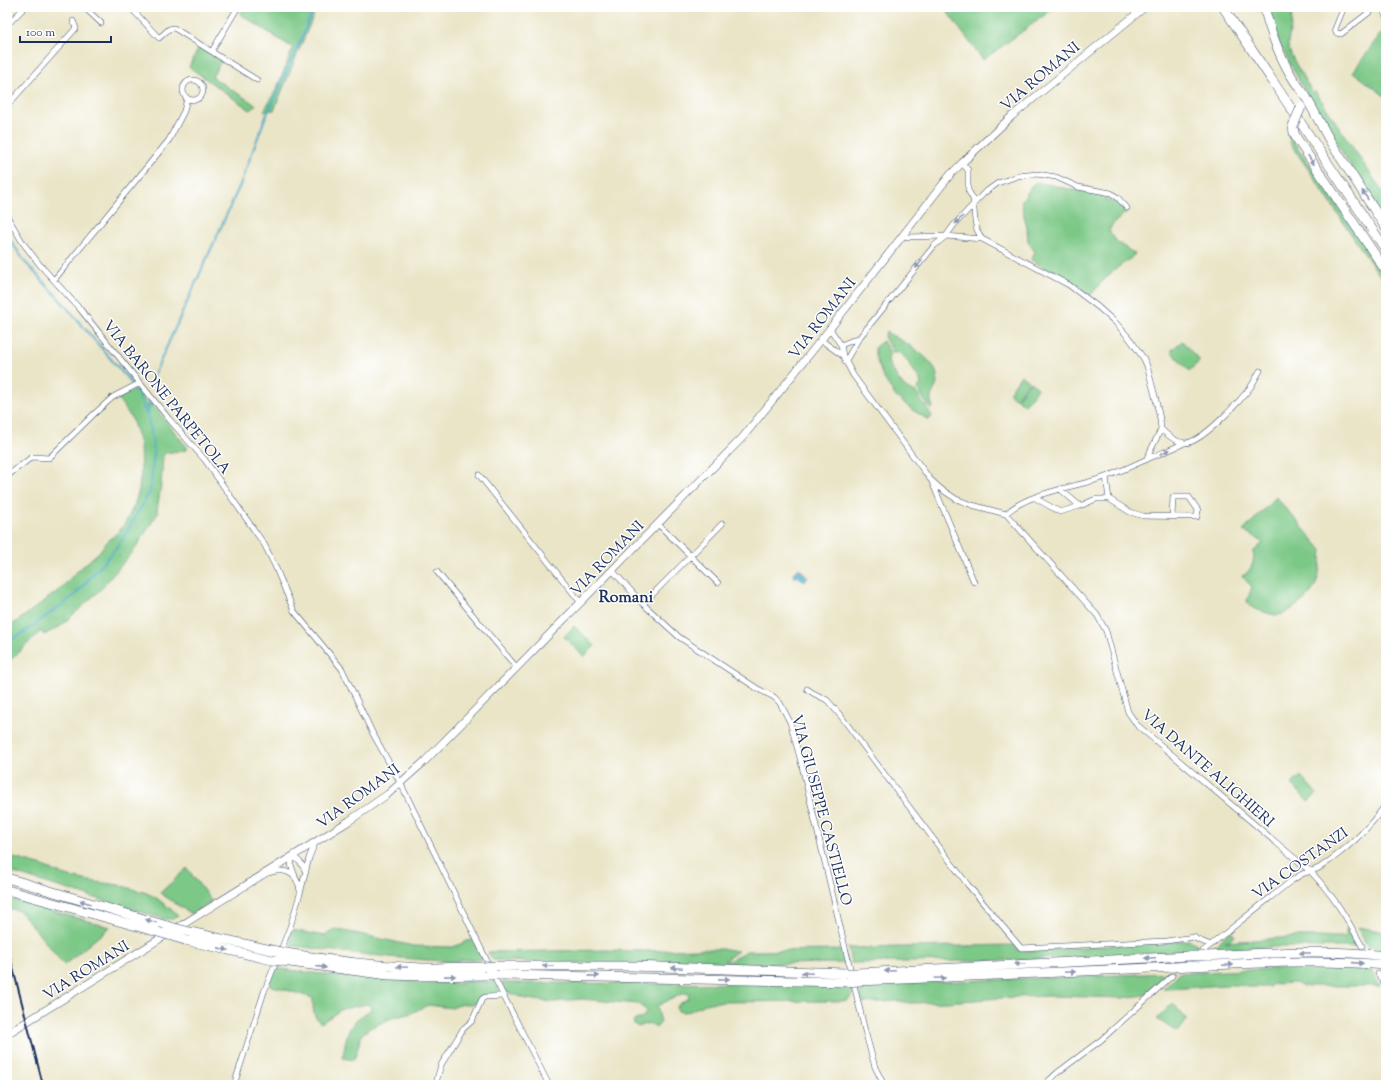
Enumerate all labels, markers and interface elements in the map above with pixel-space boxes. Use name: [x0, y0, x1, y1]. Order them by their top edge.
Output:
scale bar: [20, 18, 111, 44]
text: 100 m: [26, 24, 55, 42]
street label: VIA ROMANI: [997, 38, 1085, 117]
one-way arrow: [1307, 154, 1314, 166]
one-way arrow: [1361, 190, 1369, 200]
one-way arrow: [954, 215, 964, 225]
one-way arrow: [914, 258, 923, 269]
street label: VIA ROMANI: [785, 274, 862, 364]
street label: VIA BARONE PARPETOLA: [97, 316, 235, 479]
one-way arrow: [1160, 449, 1171, 455]
street label: VIA ROMANI: [566, 516, 650, 602]
district label: Romani: [599, 587, 654, 610]
street label: VIA DANTE ALIGHIERI: [1136, 705, 1278, 833]
street label: VIA GIUSEPPE CASTIELLO: [785, 713, 856, 908]
street label: VIA ROMANI: [313, 760, 405, 835]
street label: VIA COSTANZI: [1249, 823, 1353, 905]
one-way arrow: [79, 899, 91, 905]
one-way arrow: [145, 918, 157, 924]
street label: VIA ROMANI: [40, 936, 134, 1006]
one-way arrow: [217, 947, 229, 953]
one-way arrow: [1298, 950, 1311, 956]
one-way arrow: [1143, 955, 1156, 961]
one-way arrow: [1351, 959, 1364, 966]
one-way arrow: [1013, 961, 1026, 967]
one-way arrow: [1222, 961, 1234, 968]
one-way arrow: [396, 963, 408, 970]
one-way arrow: [542, 963, 554, 970]
one-way arrow: [315, 964, 327, 970]
one-way arrow: [670, 965, 683, 971]
one-way arrow: [883, 968, 896, 974]
one-way arrow: [1064, 968, 1076, 975]
one-way arrow: [801, 969, 813, 976]
one-way arrow: [444, 973, 457, 979]
one-way arrow: [588, 973, 601, 979]
one-way arrow: [934, 974, 946, 981]
one-way arrow: [718, 976, 731, 982]

